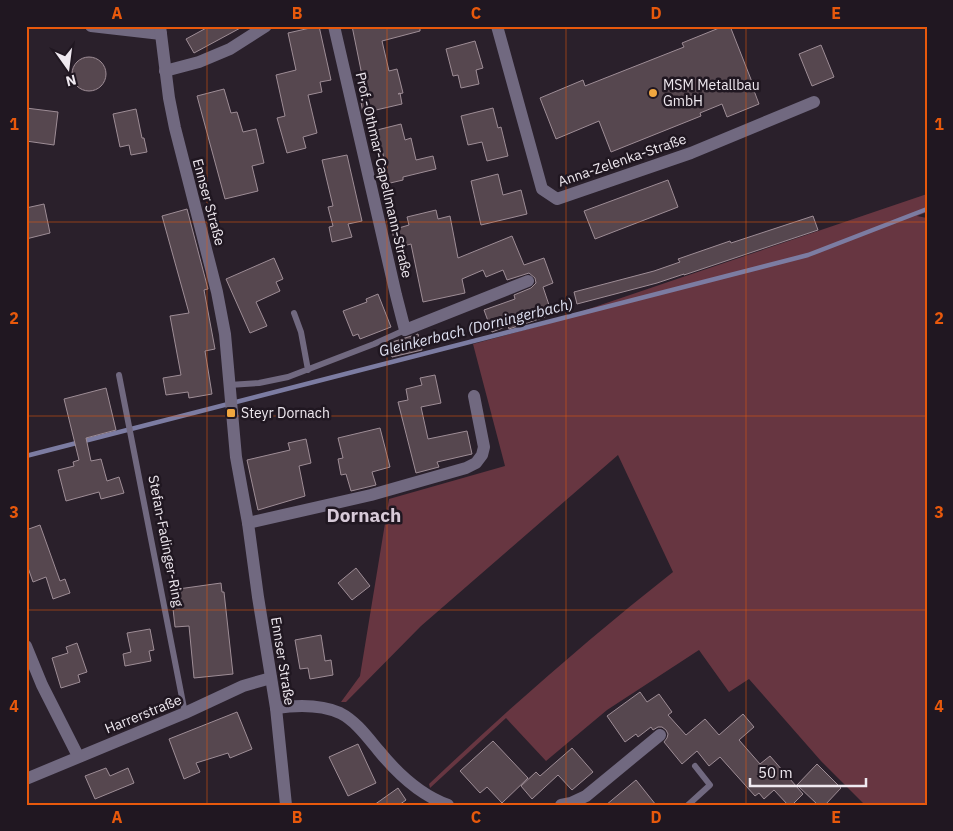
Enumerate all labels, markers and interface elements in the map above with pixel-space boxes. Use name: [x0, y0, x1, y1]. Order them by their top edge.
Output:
text: A: [112, 3, 123, 23]
text: B: [292, 3, 303, 23]
text: C: [471, 3, 481, 23]
text: D: [650, 3, 662, 23]
text: E: [831, 3, 841, 23]
north arrow: [42, 42, 92, 92]
street label: Prof.-Othmar-Capellmann-Straße: [352, 70, 417, 280]
text: N: [64, 71, 78, 91]
place label: MSM Metallbau GmbH: [663, 76, 760, 110]
marker: MSM Metallbau GmbH: [647, 87, 659, 99]
text: 1: [9, 114, 19, 134]
text: 1: [934, 114, 944, 134]
street label: Anna-Zelenka-Straße: [555, 129, 689, 190]
street label: Ennser Straße: [189, 157, 229, 248]
water label: Gleinkerbach (Dorningerbach): [377, 294, 575, 360]
text: 2: [9, 308, 19, 328]
text: 2: [934, 308, 944, 328]
place label: Steyr Dornach: [241, 404, 330, 422]
marker: Steyr Dornach: [225, 407, 237, 419]
street label: Stefan-Fadinger-Ring: [144, 474, 188, 609]
text: 3: [9, 502, 19, 522]
text: 3: [934, 502, 944, 522]
district label: Dornach: [327, 503, 401, 527]
street label: Ennser Straße: [267, 616, 299, 707]
street label: Harrerstraße: [102, 690, 184, 738]
text: 4: [9, 696, 19, 716]
text: 4: [934, 696, 944, 716]
scale bar: [750, 756, 867, 788]
text: 50 m: [758, 763, 793, 782]
text: A: [112, 807, 123, 827]
text: B: [292, 807, 303, 827]
text: C: [471, 807, 481, 827]
text: D: [650, 807, 662, 827]
text: E: [831, 807, 841, 827]

